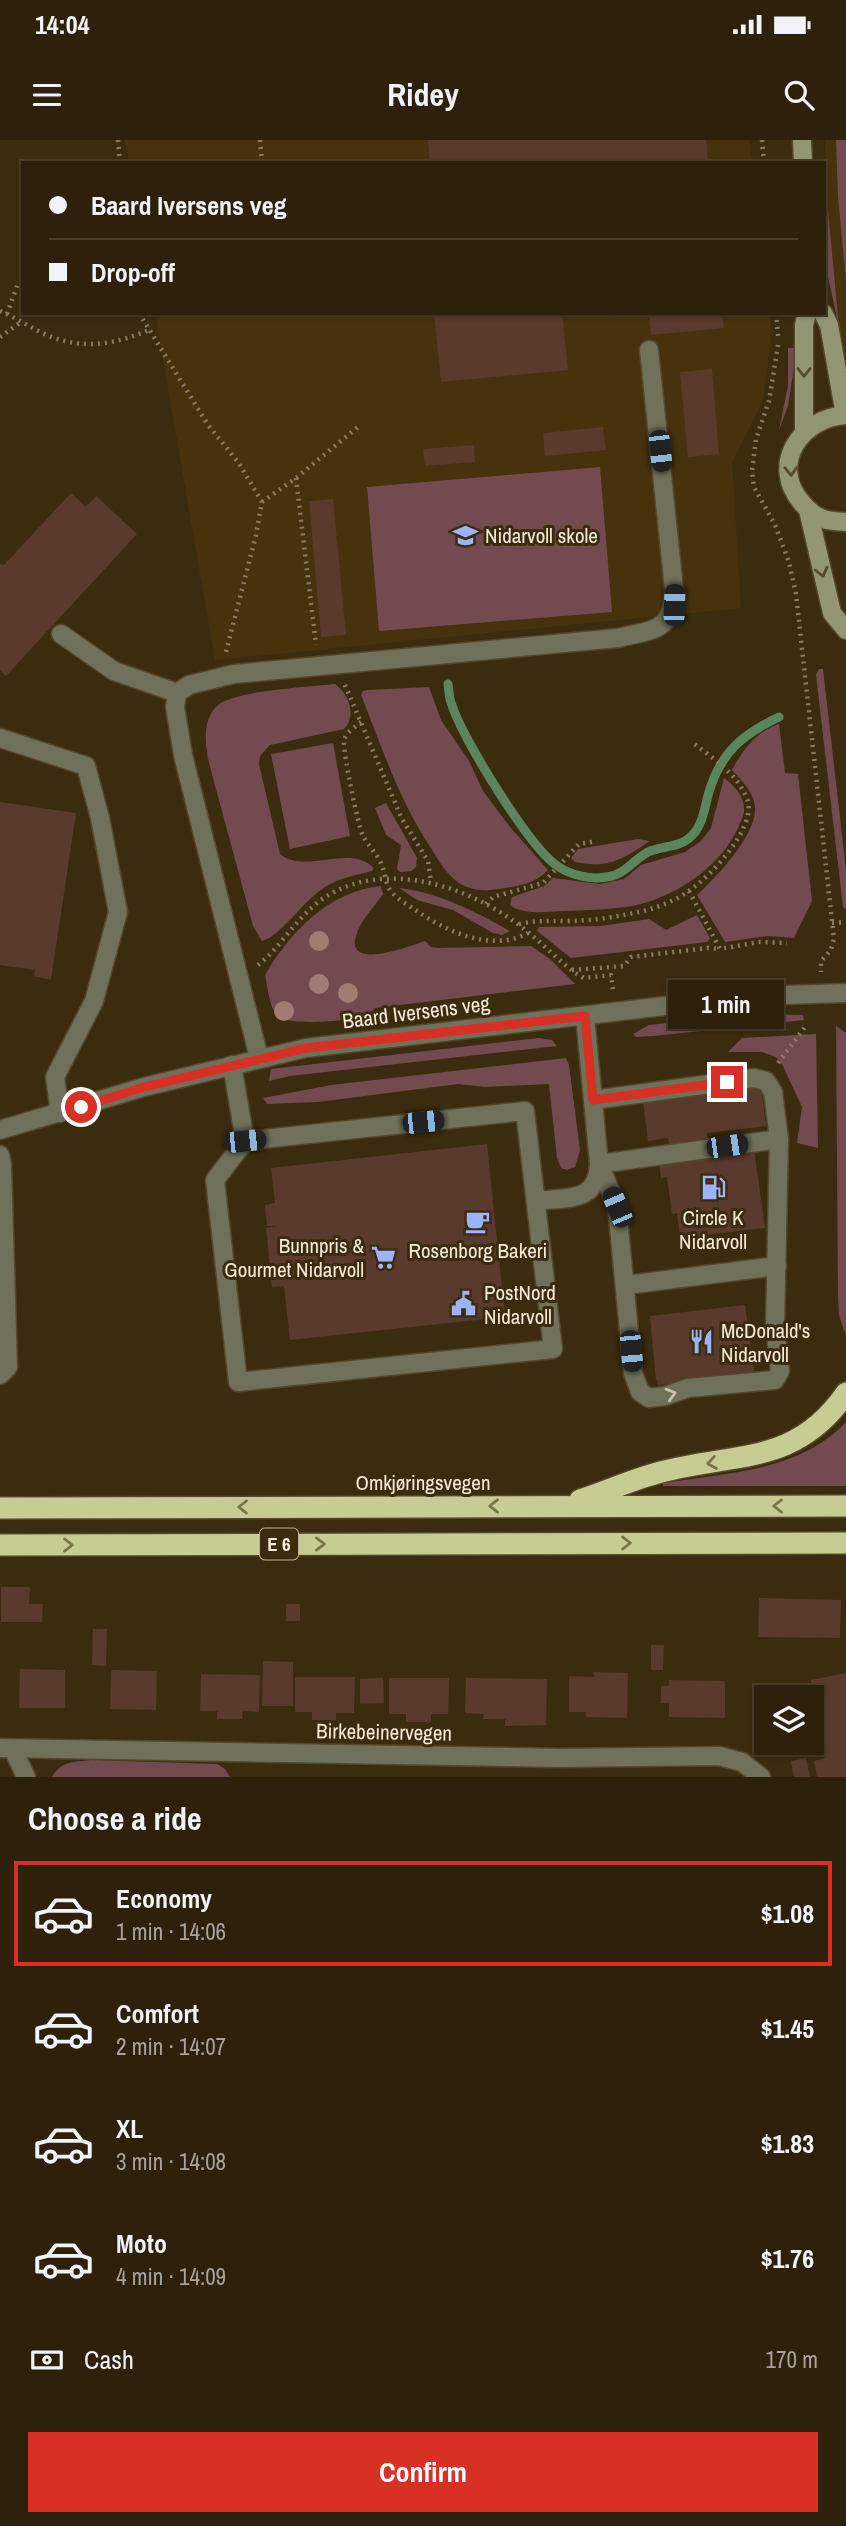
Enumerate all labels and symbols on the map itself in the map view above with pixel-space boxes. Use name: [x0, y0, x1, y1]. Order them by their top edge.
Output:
one-way arrow: [796, 367, 812, 377]
car: [648, 429, 673, 473]
one-way arrow: [783, 466, 798, 477]
school or university icon: Nidarvoll skole: [451, 521, 479, 549]
place label: Nidarvoll skole: [485, 521, 598, 550]
one-way arrow: [814, 566, 829, 578]
car: [663, 584, 686, 626]
callout: 1 min: [669, 981, 785, 1030]
street label: Baard Iversens veg: [341, 989, 492, 1035]
route end: [711, 1066, 743, 1098]
route start: [65, 1091, 97, 1123]
car: [402, 1109, 445, 1135]
car: [224, 1128, 267, 1154]
car: [705, 1133, 750, 1159]
fuel station icon: Circle K Nidarvoll: [699, 1174, 727, 1202]
car: [600, 1184, 635, 1230]
place label: Circle K Nidarvoll: [679, 1203, 747, 1256]
cafe icon: Rosenborg Bakeri: [464, 1207, 492, 1235]
place label: Bunnpris & Gourmet Nidarvoll: [224, 1231, 365, 1284]
place label: Rosenborg Bakeri: [409, 1236, 547, 1265]
supermarket icon: Bunnpris & Gourmet Nidarvoll: [370, 1243, 398, 1271]
place label: PostNord Nidarvoll: [484, 1278, 556, 1331]
public building icon: PostNord Nidarvoll: [450, 1290, 478, 1318]
place label: McDonald's Nidarvoll: [721, 1316, 810, 1369]
restaurant icon: McDonald's Nidarvoll: [687, 1328, 715, 1356]
car: [619, 1329, 644, 1373]
one-way arrow: [665, 1387, 677, 1402]
one-way arrow: [706, 1454, 718, 1469]
street label: Omkjøringsvegen: [356, 1468, 490, 1497]
one-way arrow: [489, 1498, 499, 1514]
one-way arrow: [772, 1498, 783, 1514]
one-way arrow: [237, 1499, 248, 1515]
road number: E 6: [260, 1528, 298, 1560]
one-way arrow: [621, 1535, 632, 1551]
one-way arrow: [315, 1536, 326, 1551]
one-way arrow: [63, 1537, 74, 1553]
street label: Birkebeinervegen: [316, 1716, 452, 1748]

